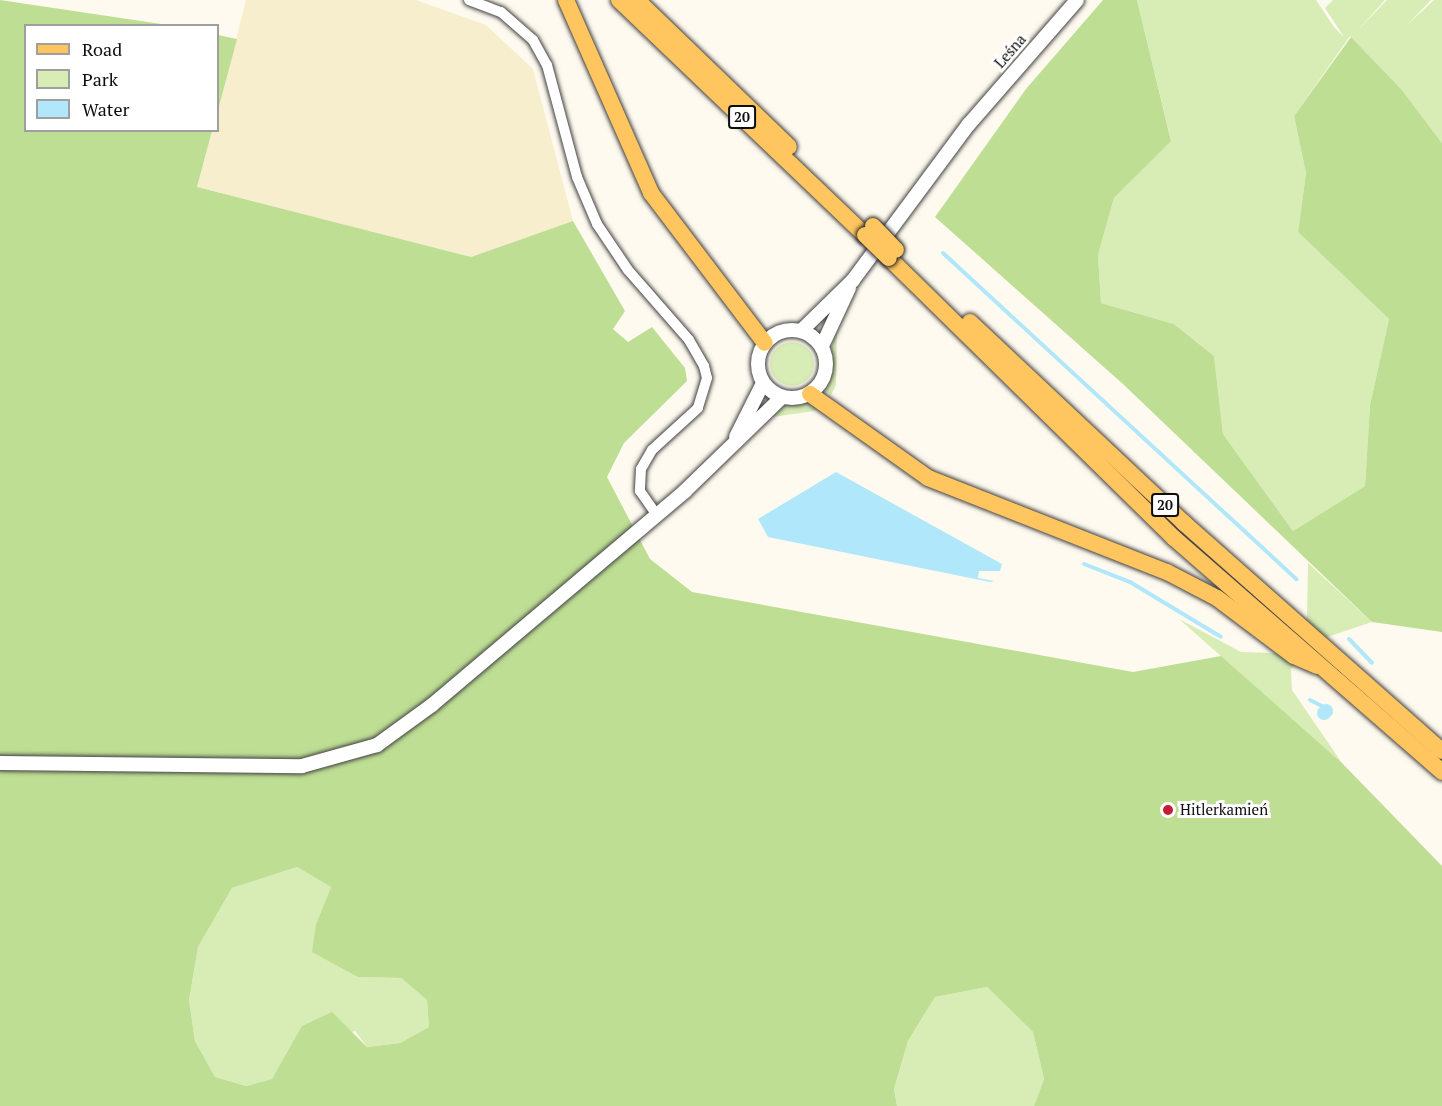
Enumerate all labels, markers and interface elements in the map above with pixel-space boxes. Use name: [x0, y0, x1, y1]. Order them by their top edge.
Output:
legend: [24, 24, 219, 132]
street label: Leśna: [990, 30, 1030, 72]
text: Road: [82, 37, 122, 61]
text: Park: [82, 67, 118, 91]
text: Water: [82, 97, 129, 121]
road number: 20: [727, 106, 757, 128]
road number: 20: [1150, 494, 1180, 516]
place label: Hitlerkamień: [1180, 801, 1268, 819]
marker: Hitlerkamień: [1161, 803, 1175, 817]

